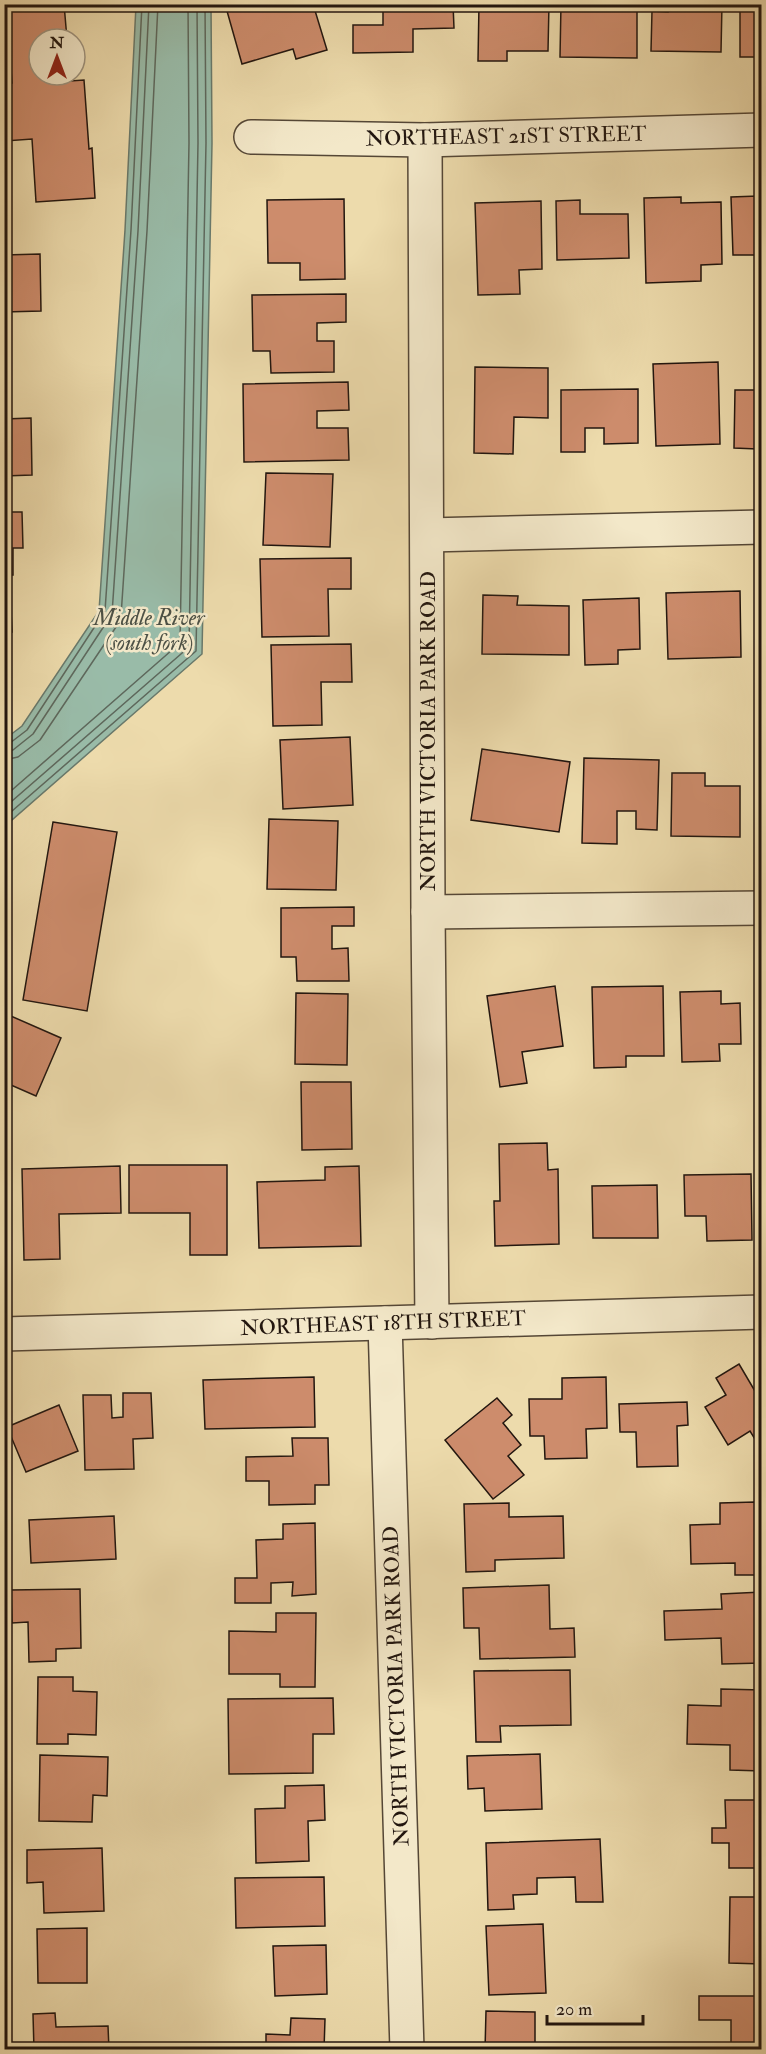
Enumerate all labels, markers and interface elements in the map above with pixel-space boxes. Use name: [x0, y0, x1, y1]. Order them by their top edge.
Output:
north arrow: [27, 27, 87, 87]
text: N: [49, 33, 65, 53]
street label: NORTHEAST 21ST STREET: [365, 121, 647, 152]
street label: NORTH VICTORIA PARK ROAD: [415, 571, 442, 891]
water label: Middle River (south fork): [92, 604, 206, 657]
street label: NORTHEAST 18TH STREET: [240, 1305, 527, 1342]
street label: NORTH VICTORIA PARK ROAD: [377, 1525, 416, 1847]
scale bar: [547, 1988, 643, 2026]
text: 20 m: [556, 1998, 592, 2021]

